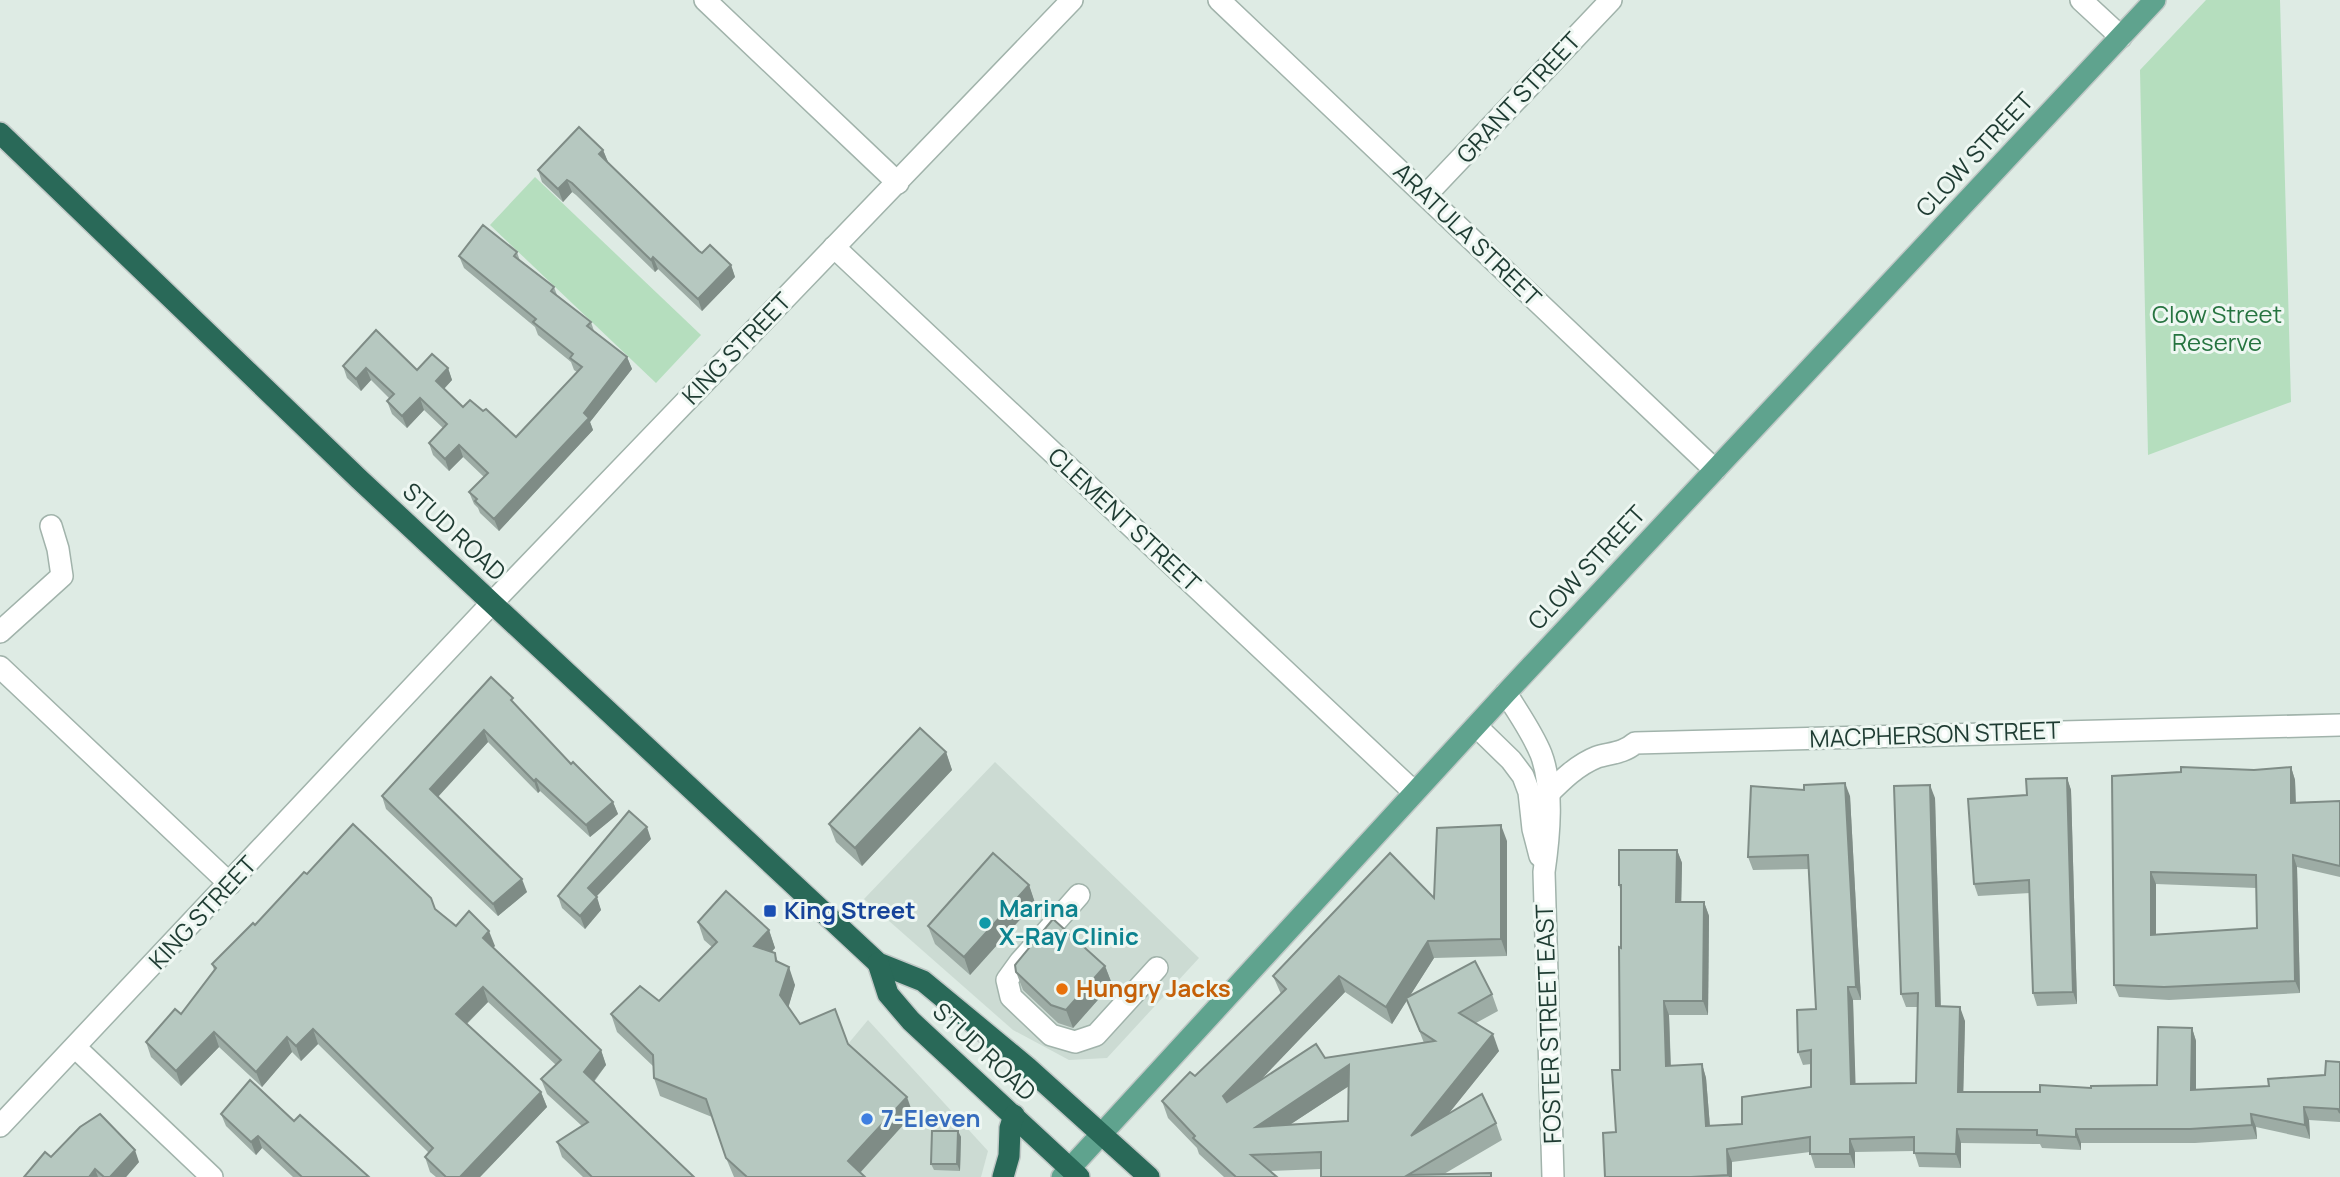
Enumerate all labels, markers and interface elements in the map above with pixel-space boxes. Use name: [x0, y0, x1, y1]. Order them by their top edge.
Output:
street label: GRANT STREET: [1449, 24, 1588, 170]
street label: CLOW STREET: [1908, 84, 2041, 223]
street label: ARATULA STREET: [1387, 155, 1550, 313]
street label: KING STREET: [674, 284, 798, 411]
park label: Clow Street Reserve: [2152, 297, 2282, 358]
street label: CLEMENT STREET: [1041, 439, 1209, 599]
street label: STUD ROAD: [396, 474, 514, 587]
street label: CLOW STREET: [1520, 497, 1653, 636]
street label: MACPHERSON STREET: [1809, 713, 2062, 754]
street label: KING STREET: [141, 848, 264, 976]
place label: Marina X-Ray Clinic: [999, 891, 1139, 952]
place label: King Street: [784, 893, 916, 926]
marker: King Street: [762, 903, 778, 919]
street label: FOSTER STREET EAST: [1527, 903, 1568, 1144]
marker: Marina X-Ray Clinic: [977, 915, 993, 931]
place label: Hungry Jacks: [1076, 971, 1231, 1004]
marker: Hungry Jacks: [1054, 981, 1070, 997]
street label: STUD ROAD: [926, 994, 1044, 1107]
place label: 7-Eleven: [881, 1101, 980, 1134]
marker: 7-Eleven: [859, 1111, 875, 1127]

